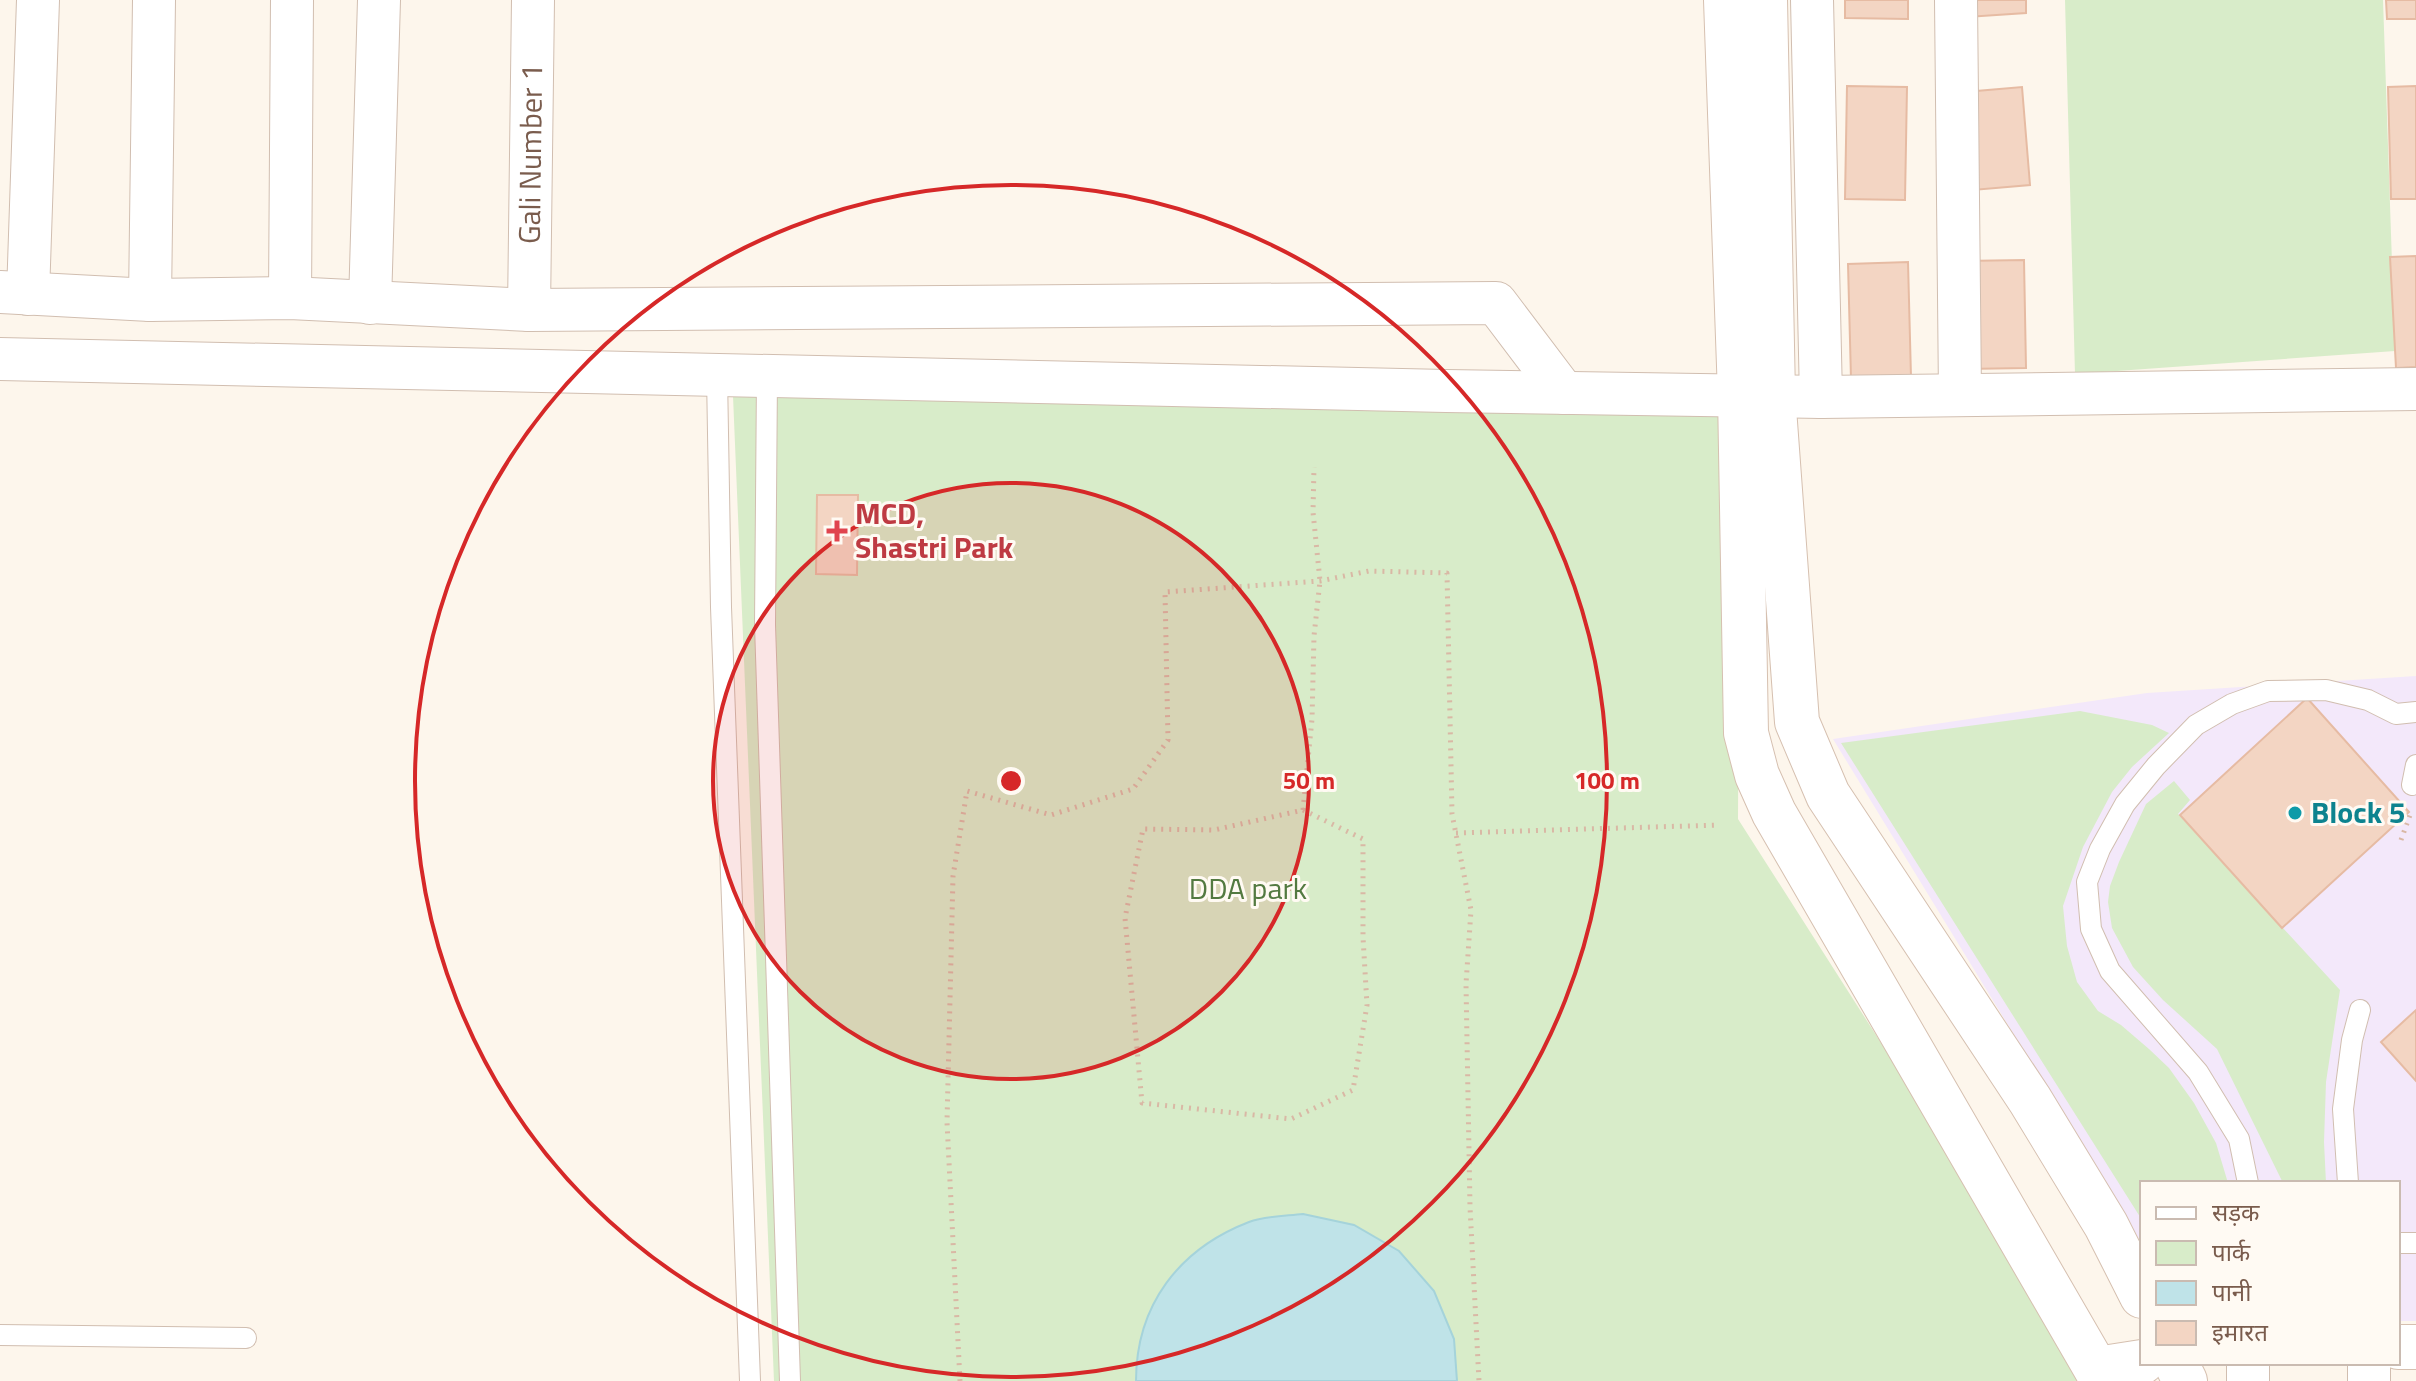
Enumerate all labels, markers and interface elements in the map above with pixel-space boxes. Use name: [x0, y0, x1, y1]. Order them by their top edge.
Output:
street label: Gali Number 1: [506, 64, 554, 244]
place label: MCD, Shastri Park: [855, 490, 1014, 570]
marker: MCD, Shastri Park: [826, 520, 848, 542]
text: 50 m: [1283, 762, 1335, 798]
text: 100 m: [1574, 762, 1640, 798]
centre of rings: [997, 767, 1025, 795]
place label: Block 5: [2311, 789, 2406, 835]
marker: Block 5: [2286, 804, 2304, 822]
park label: DDA park: [1189, 865, 1307, 911]
legend: [2140, 1181, 2400, 1365]
text: सड़क: [2212, 1194, 2260, 1230]
text: पार्क: [2212, 1234, 2251, 1270]
text: पानी: [2212, 1274, 2252, 1310]
text: इमारत: [2212, 1314, 2269, 1350]

